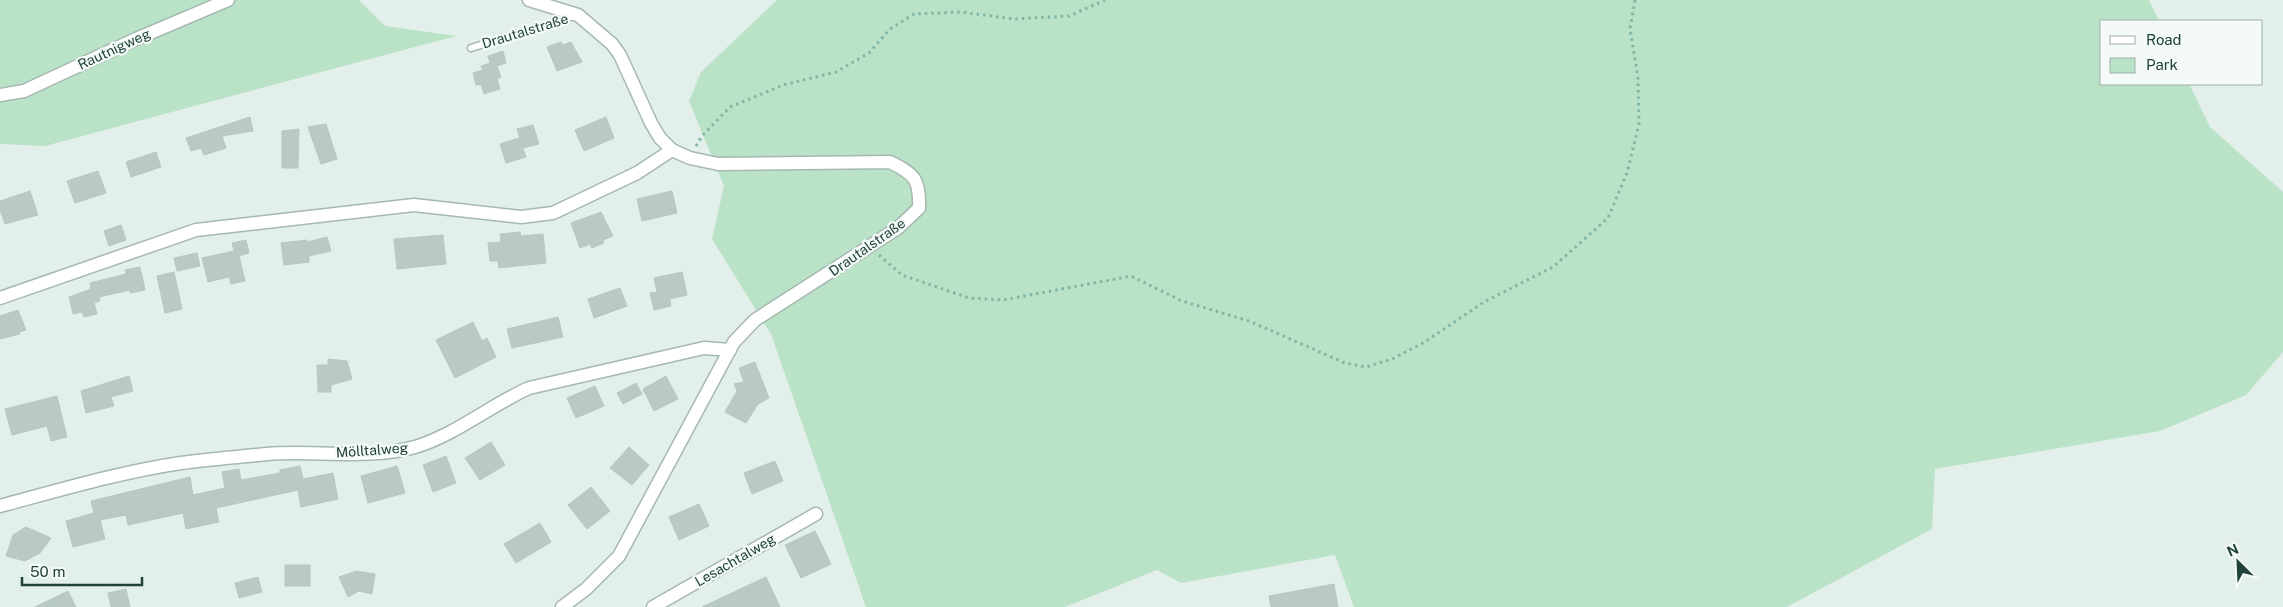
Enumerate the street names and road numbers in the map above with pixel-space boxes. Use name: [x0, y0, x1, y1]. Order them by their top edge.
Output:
street label: Drautalstraße: [480, 10, 570, 52]
street label: Rautnigweg: [75, 25, 153, 73]
street label: Drautalstraße: [826, 215, 908, 279]
street label: Mölltalweg: [335, 439, 409, 461]
street label: Lesachtalweg: [692, 530, 778, 590]

